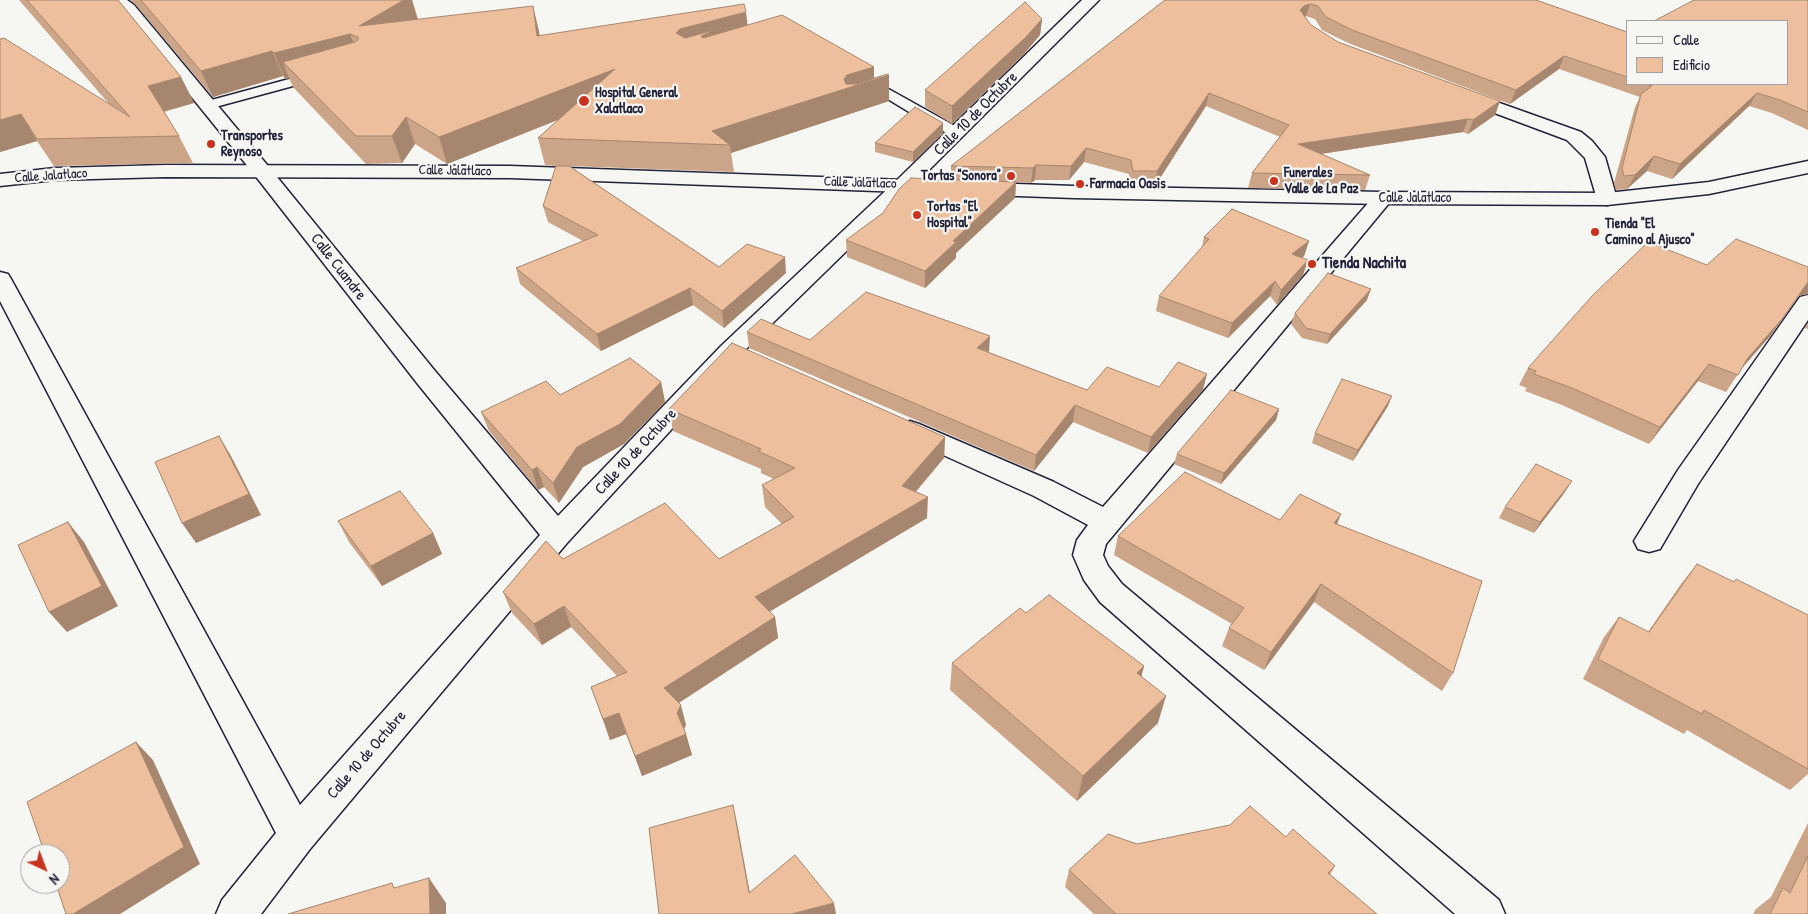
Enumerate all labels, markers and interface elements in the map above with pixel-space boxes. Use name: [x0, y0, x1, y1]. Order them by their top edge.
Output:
legend: [1626, 20, 1788, 85]
text: Calle: [1673, 29, 1700, 50]
text: Edificio: [1673, 54, 1710, 75]
street label: Calle 10 de Octubre: [930, 68, 1022, 160]
place label: Hospital General Xalatlaco: [595, 85, 678, 118]
marker: Hospital General Xalatlaco: [577, 94, 591, 108]
place label: Transportes Reynoso: [221, 128, 283, 160]
marker: Transportes Reynoso: [205, 138, 217, 150]
street label: Calle Jalatlaco: [418, 162, 492, 180]
street label: Calle Jalatlaco: [14, 165, 88, 187]
place label: Funerales Valle de La Paz: [1284, 165, 1359, 198]
place label: Tortas "Sonora": [921, 168, 1001, 184]
marker: Tortas "Sonora": [1005, 170, 1017, 182]
street label: Calle Jalatlaco: [823, 173, 897, 193]
marker: Funerales Valle de La Paz: [1268, 175, 1280, 187]
place label: Farmacia Oasis: [1090, 176, 1166, 192]
marker: Farmacia Oasis: [1074, 178, 1086, 190]
street label: Calle Jalatlaco: [1379, 190, 1451, 206]
place label: Tortas "El Hospital": [927, 199, 978, 232]
marker: Tortas "El Hospital": [911, 209, 923, 221]
place label: Tienda "El Camino al Ajusco": [1605, 216, 1695, 248]
marker: Tienda "El Camino al Ajusco": [1589, 226, 1601, 238]
street label: Calle Cuandre: [306, 230, 370, 304]
place label: Tienda Nachita: [1322, 254, 1406, 274]
marker: Tienda Nachita: [1306, 258, 1318, 270]
street label: Calle 10 de Octubre: [591, 405, 681, 499]
street label: Calle 10 de Octubre: [323, 707, 411, 803]
north arrow: [20, 844, 70, 894]
text: N: [46, 870, 64, 889]

